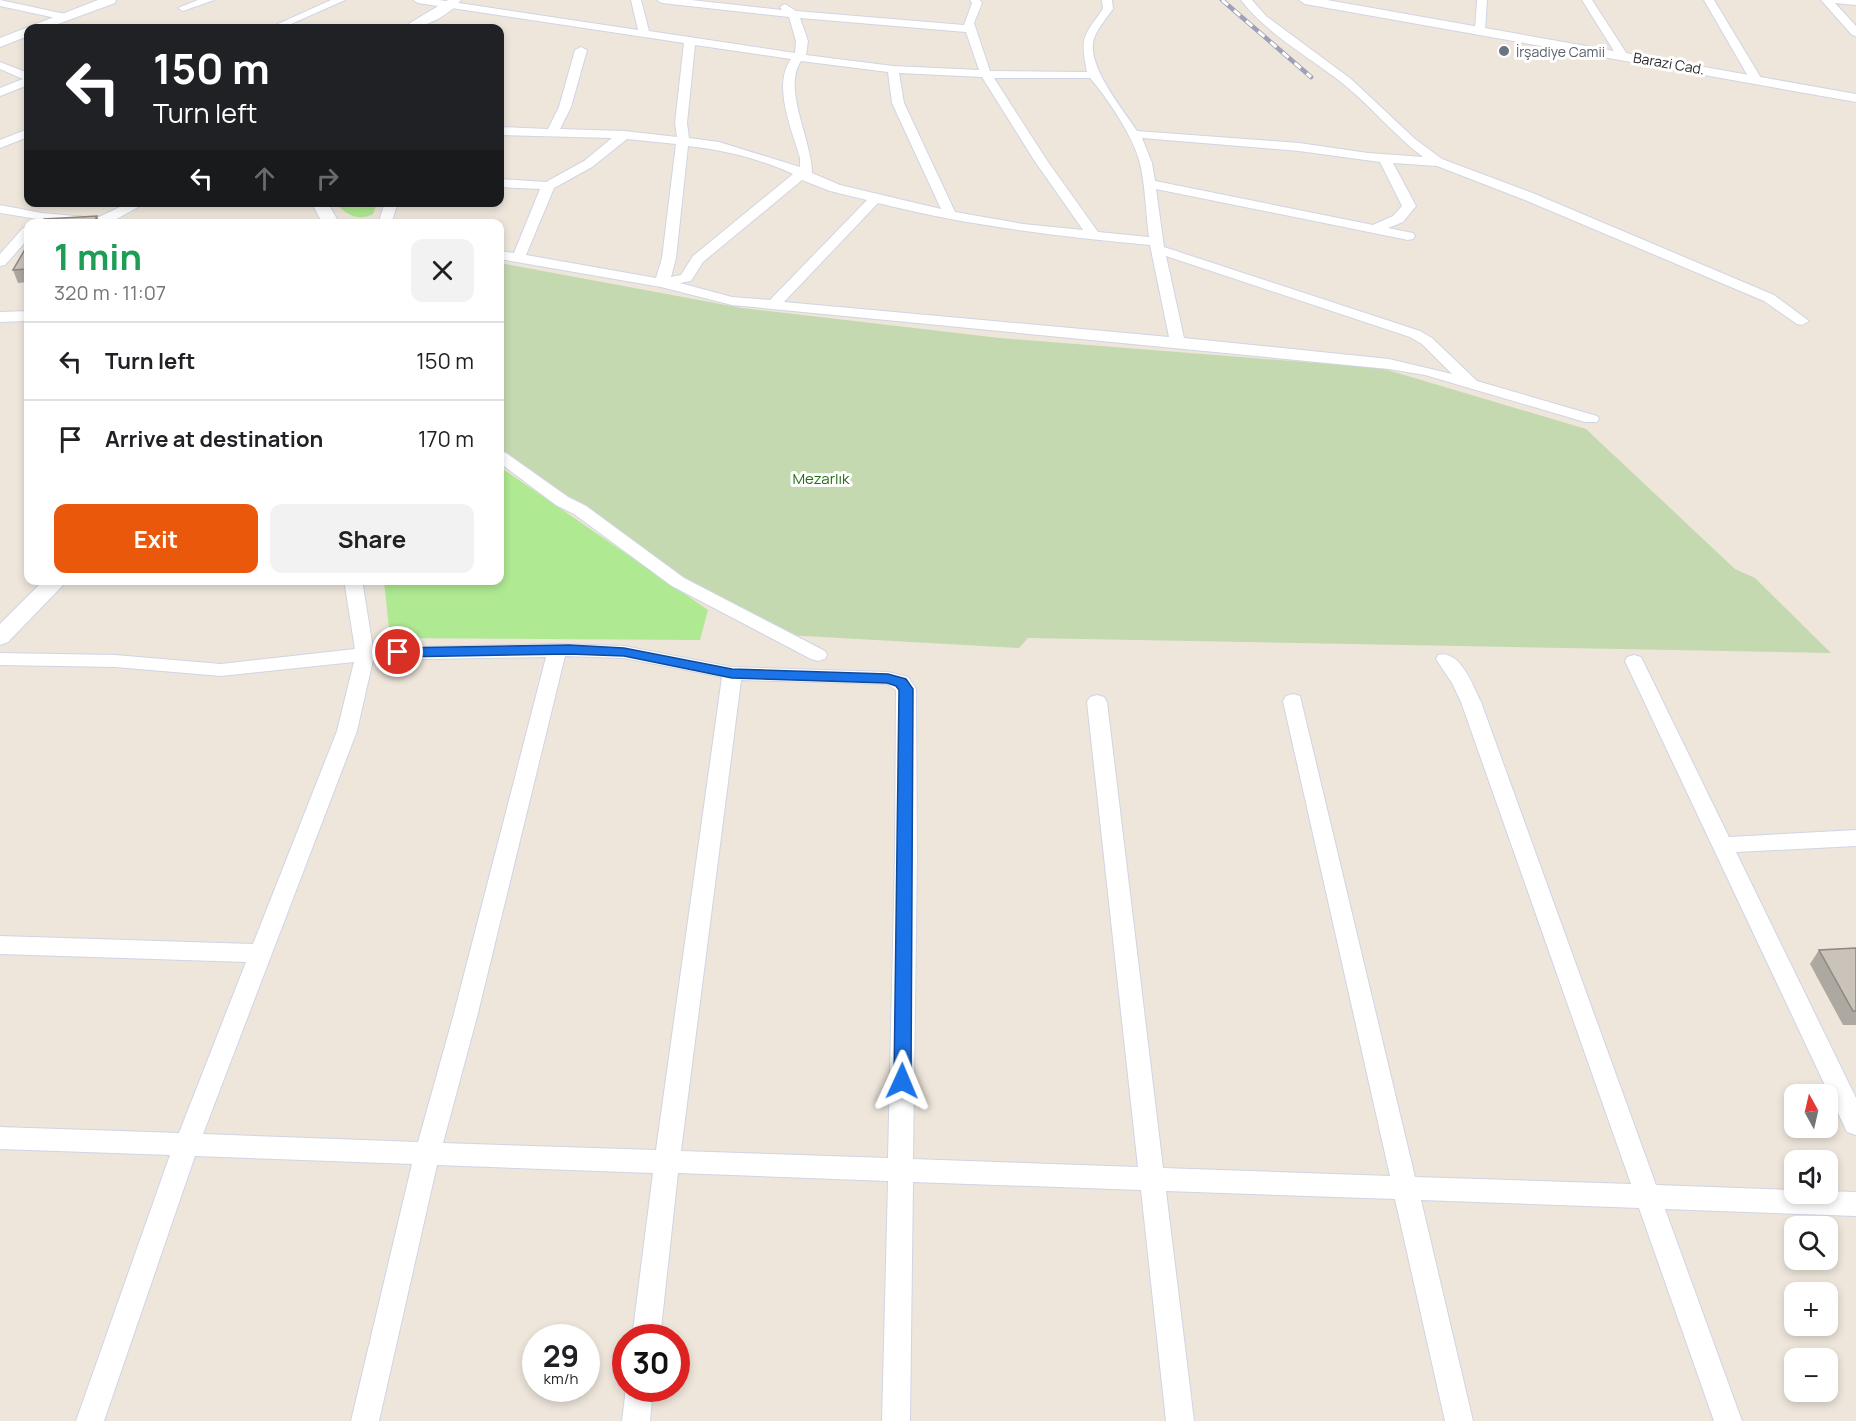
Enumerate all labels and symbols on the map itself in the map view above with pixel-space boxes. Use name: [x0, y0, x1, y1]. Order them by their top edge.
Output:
place label: İrşadiye Camii: [1516, 42, 1605, 61]
marker: İrşadiye Camii: [1497, 44, 1511, 58]
street label: Barazi Cad.: [1632, 47, 1706, 79]
park label: Mezarlık: [792, 468, 850, 489]
pin: [372, 626, 423, 677]
position arrow: [870, 1049, 934, 1113]
north arrow: [1784, 1084, 1838, 1138]
speed limit sign: 30: [612, 1324, 690, 1402]

